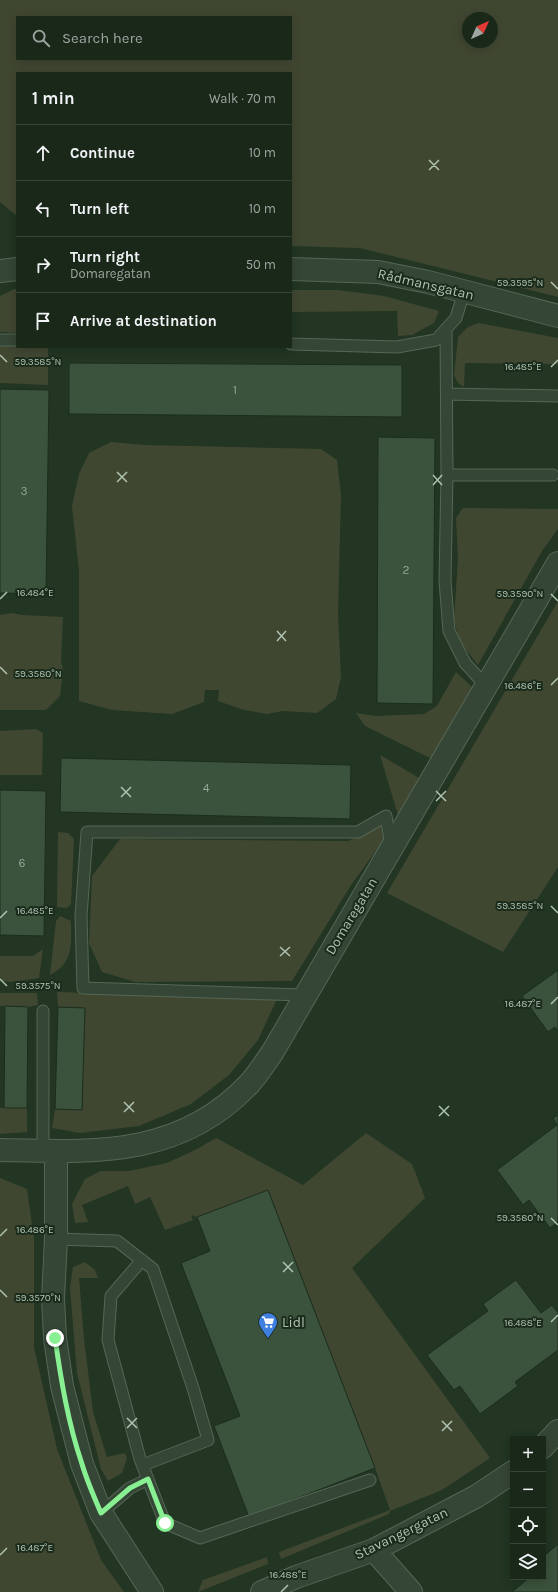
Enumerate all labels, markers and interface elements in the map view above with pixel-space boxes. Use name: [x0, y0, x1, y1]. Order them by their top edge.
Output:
north arrow: [462, 12, 498, 48]
search box: [16, 16, 292, 60]
icon: search: [30, 27, 52, 49]
text: Search here: [62, 29, 143, 47]
text: 1 min: [32, 88, 75, 108]
text: Walk · 70 m: [209, 91, 276, 106]
icon: ahead: [32, 142, 54, 164]
text: Continue: [70, 144, 135, 162]
text: 10 m: [249, 145, 276, 160]
icon: left: [32, 198, 54, 220]
text: Turn left: [70, 200, 129, 218]
text: 10 m: [249, 201, 276, 216]
text: Turn right: [70, 248, 140, 266]
icon: right: [32, 254, 54, 276]
text: 50 m: [246, 257, 276, 272]
street label: Rådmansgatan: [376, 265, 476, 304]
text: Domaregatan: [70, 266, 151, 281]
text: 59.3595°N: [497, 277, 543, 289]
icon: arrive: [32, 310, 54, 332]
text: Arrive at destination: [70, 312, 217, 330]
text: 59.3585°N: [15, 356, 61, 368]
text: 16.485°E: [504, 361, 542, 373]
house number: 1: [233, 383, 237, 397]
house number: 3: [20, 484, 28, 498]
house number: 2: [403, 563, 410, 577]
text: 16.484°E: [16, 587, 54, 599]
text: 59.3590°N: [497, 588, 543, 600]
text: 59.3580°N: [14, 668, 62, 680]
text: 16.486°E: [504, 680, 542, 692]
house number: 4: [203, 781, 210, 795]
house number: 6: [19, 856, 26, 870]
street label: Domaregatan: [322, 875, 381, 958]
text: 59.3585°N: [497, 900, 543, 912]
text: 16.485°E: [16, 905, 54, 917]
text: 59.3575°N: [15, 980, 61, 992]
text: 16.487°E: [505, 998, 541, 1010]
text: 59.3580°N: [496, 1212, 544, 1224]
text: 16.486°E: [16, 1224, 54, 1236]
text: 59.3570°N: [15, 1292, 61, 1304]
supermarket icon: Lidl: [257, 1311, 279, 1339]
place label: Lidl: [282, 1314, 305, 1331]
text: 16.488°E: [504, 1317, 542, 1329]
route end: [46, 1329, 64, 1347]
map controls: [510, 1436, 546, 1580]
button: +: [510, 1436, 546, 1472]
button: −: [510, 1472, 546, 1508]
street label: Stavangergatan: [352, 1504, 451, 1563]
button: locate: [510, 1508, 546, 1544]
route start: [156, 1514, 174, 1532]
text: 16.487°E: [17, 1542, 53, 1554]
button: layers: [510, 1544, 546, 1580]
text: 16.488°E: [269, 1569, 307, 1581]

